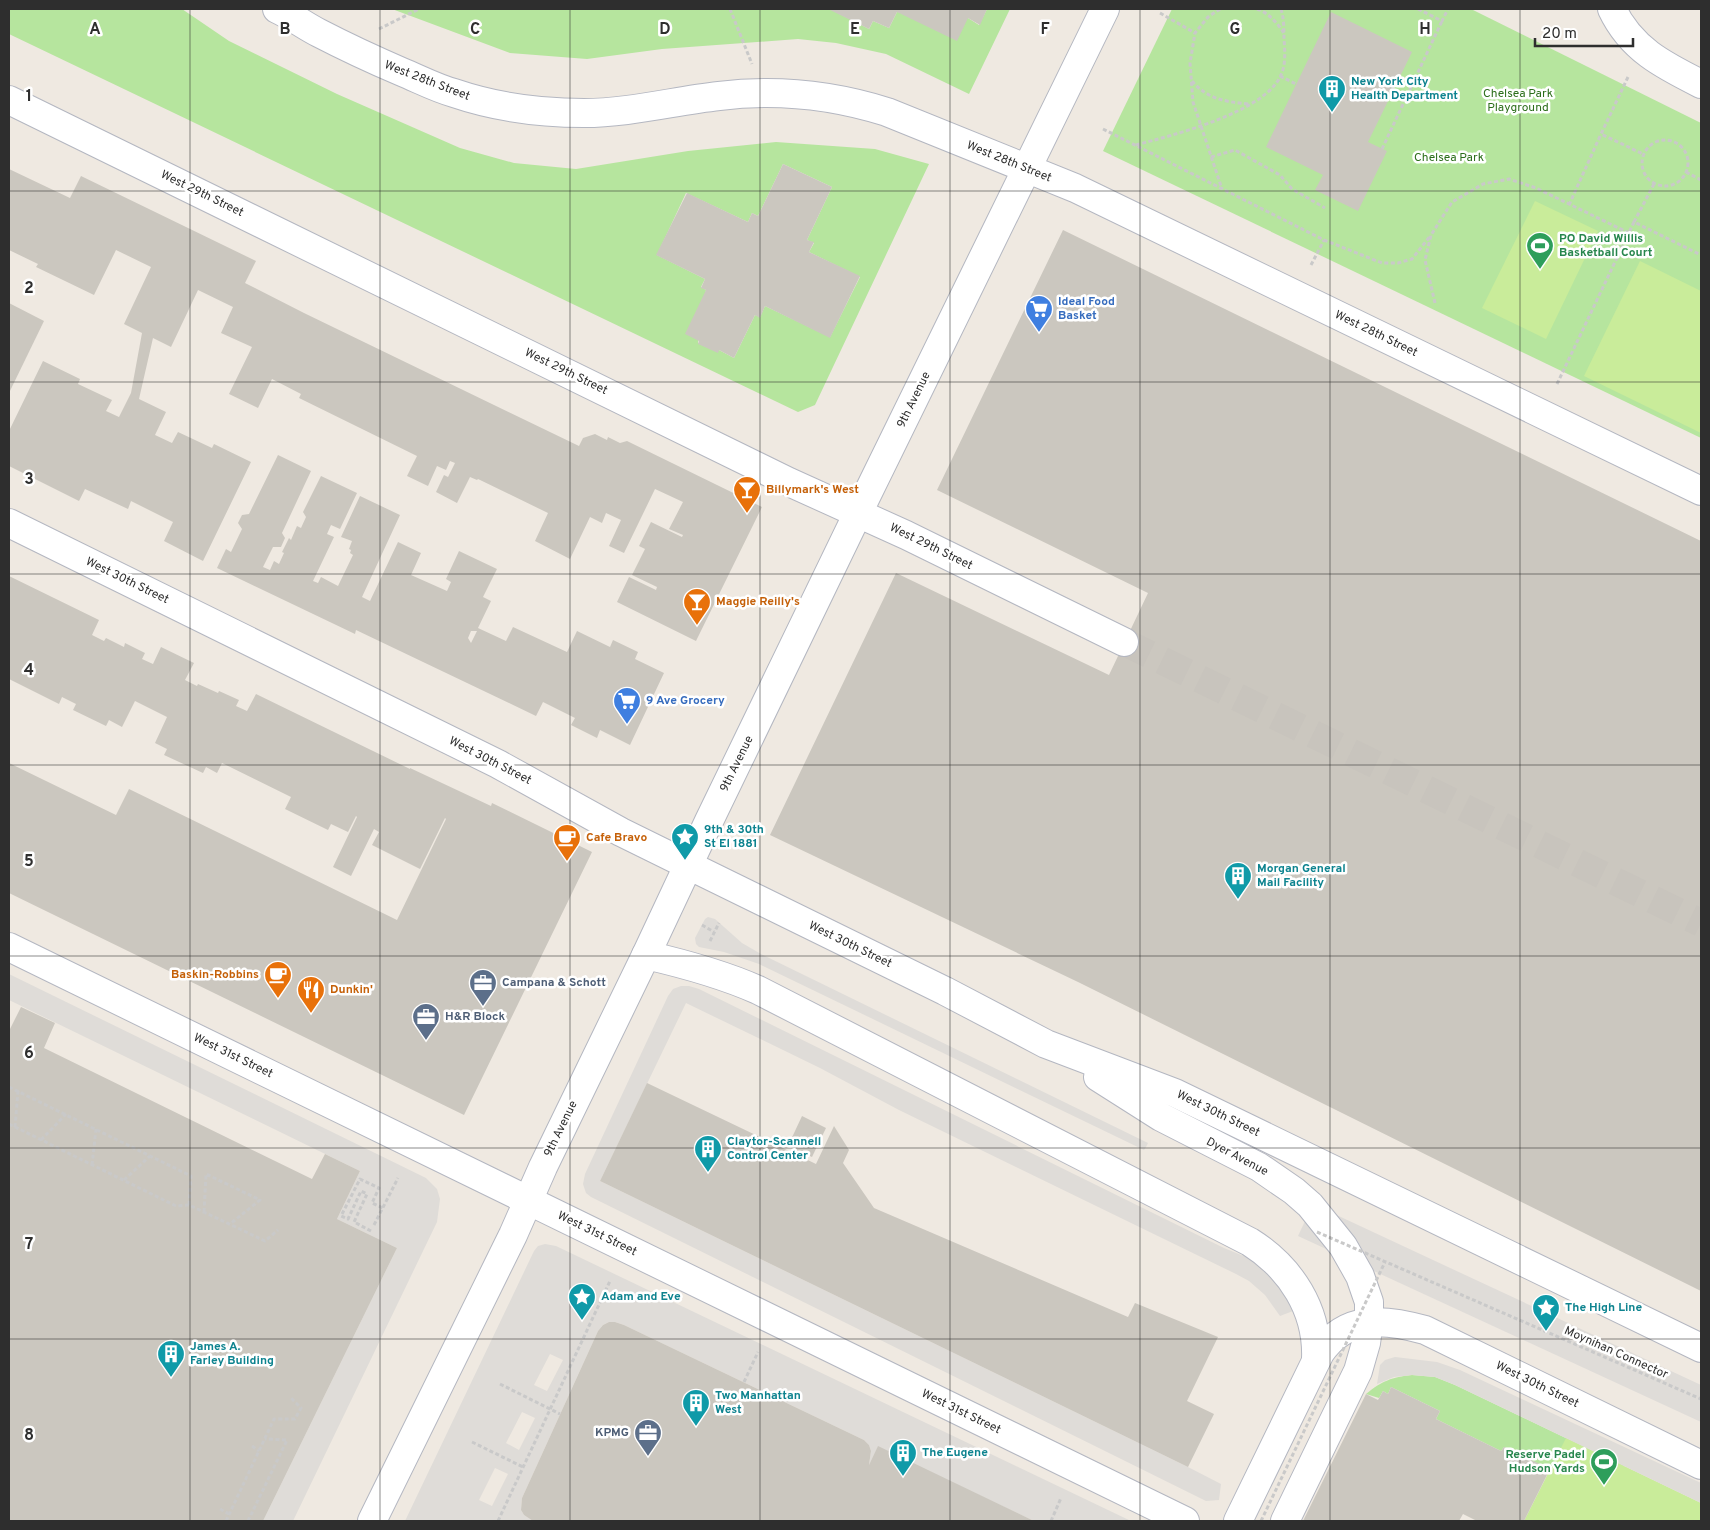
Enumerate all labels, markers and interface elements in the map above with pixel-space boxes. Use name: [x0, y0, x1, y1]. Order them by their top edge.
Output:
scale bar: [1535, 15, 1632, 47]
text: A: [89, 20, 101, 40]
text: B: [279, 20, 291, 40]
text: C: [470, 20, 480, 40]
text: D: [659, 20, 671, 40]
text: E: [850, 20, 860, 40]
text: F: [1040, 20, 1050, 40]
text: G: [1230, 20, 1240, 40]
text: H: [1419, 20, 1431, 40]
text: 20 m: [1542, 25, 1577, 44]
street label: West 28th Street: [382, 57, 472, 105]
building icon: New York City Health Department: [1317, 74, 1347, 113]
place label: New York City Health Department: [1351, 74, 1458, 104]
park label: Chelsea Park Playground: [1483, 86, 1553, 116]
text: 1: [26, 87, 32, 107]
street label: West 28th Street: [964, 138, 1054, 186]
park label: Chelsea Park: [1414, 150, 1484, 166]
street label: West 29th Street: [158, 167, 246, 221]
sports icon: PO David Willis Basketball Court: [1525, 231, 1555, 270]
place label: PO David Willis Basketball Court: [1559, 231, 1653, 261]
text: 2: [24, 279, 34, 299]
supermarket icon: Ideal Food Basket: [1024, 294, 1054, 333]
place label: Ideal Food Basket: [1058, 294, 1115, 324]
street label: West 28th Street: [1332, 307, 1420, 361]
street label: West 29th Street: [522, 345, 610, 399]
street label: 9th Avenue: [894, 369, 934, 431]
text: 3: [24, 470, 34, 490]
bar icon: Billymark's West: [732, 475, 762, 514]
place label: Billymark's West: [766, 482, 859, 498]
street label: West 29th Street: [887, 520, 975, 574]
street label: West 30th Street: [83, 554, 171, 608]
bar icon: Maggie Reilly's: [682, 587, 712, 626]
place label: Maggie Reilly's: [716, 594, 800, 610]
text: 4: [24, 661, 34, 681]
supermarket icon: 9 Ave Grocery: [612, 686, 642, 725]
place label: 9 Ave Grocery: [646, 693, 725, 709]
street label: West 30th Street: [446, 733, 534, 789]
street label: 9th Avenue: [717, 733, 757, 795]
place icon: 9th & 30th St El 1881: [670, 822, 700, 861]
place label: 9th & 30th St El 1881: [704, 822, 764, 852]
cafe icon: Cafe Bravo: [552, 823, 582, 862]
place label: Cafe Bravo: [586, 830, 647, 846]
text: 5: [24, 852, 34, 872]
building icon: Morgan General Mail Facility: [1223, 861, 1253, 900]
place label: Morgan General Mail Facility: [1257, 861, 1346, 891]
street label: West 30th Street: [806, 918, 894, 972]
cafe icon: Baskin-Robbins: [263, 960, 293, 999]
place label: Baskin-Robbins: [171, 967, 259, 983]
office icon: Campana & Schott: [468, 968, 498, 1007]
restaurant icon: Dunkin': [296, 975, 326, 1014]
place label: Campana & Schott: [502, 975, 606, 991]
place label: Dunkin': [330, 982, 373, 998]
office icon: H&R Block: [411, 1002, 441, 1041]
place label: H&R Block: [445, 1009, 506, 1025]
street label: West 31st Street: [191, 1030, 275, 1082]
text: 6: [24, 1044, 34, 1064]
street label: West 30th Street: [1174, 1087, 1262, 1141]
street label: 9th Avenue: [541, 1098, 581, 1160]
building icon: Claytor-Scannell Control Center: [693, 1134, 723, 1173]
place label: Claytor-Scannell Control Center: [727, 1134, 821, 1164]
street label: Dyer Avenue: [1203, 1134, 1271, 1180]
street label: West 31st Street: [555, 1208, 639, 1260]
text: 7: [25, 1235, 33, 1255]
place icon: Adam and Eve: [567, 1282, 597, 1321]
place label: Adam and Eve: [601, 1289, 681, 1305]
place icon: The High Line: [1531, 1293, 1561, 1332]
place label: The High Line: [1565, 1300, 1643, 1316]
street label: Moynihan Connector: [1562, 1323, 1671, 1383]
building icon: James A. Farley Building: [156, 1339, 186, 1378]
place label: James A. Farley Building: [190, 1339, 274, 1369]
street label: West 30th Street: [1493, 1358, 1581, 1412]
street label: West 31st Street: [919, 1386, 1003, 1438]
building icon: Two Manhattan West: [681, 1388, 711, 1427]
place label: Two Manhattan West: [715, 1388, 801, 1418]
office icon: KPMG: [633, 1418, 663, 1457]
place label: KPMG: [595, 1425, 629, 1441]
text: 8: [24, 1426, 34, 1446]
building icon: The Eugene: [888, 1438, 918, 1477]
place label: The Eugene: [922, 1445, 988, 1461]
place label: Reserve Padel Hudson Yards: [1505, 1447, 1585, 1477]
sports icon: Reserve Padel Hudson Yards: [1589, 1447, 1619, 1486]

